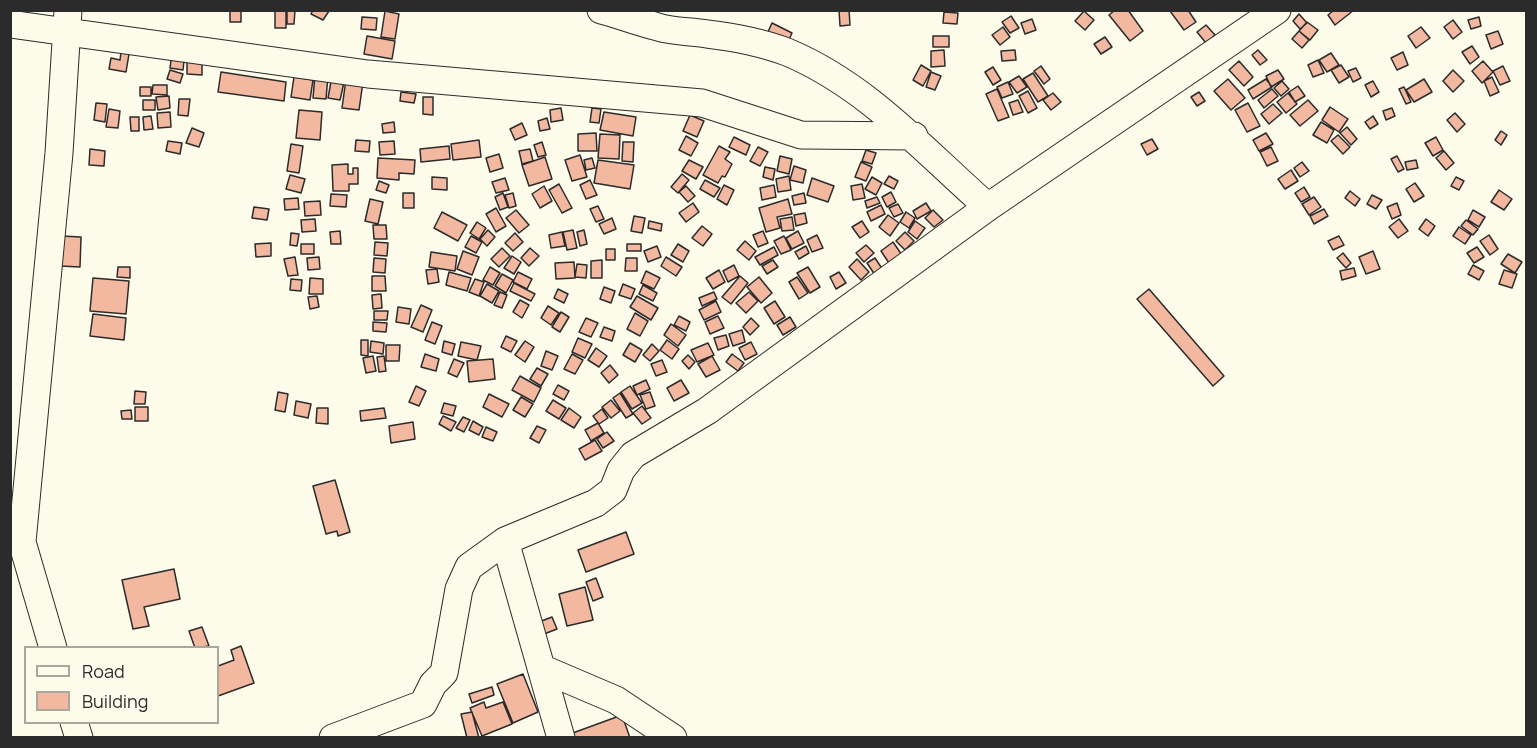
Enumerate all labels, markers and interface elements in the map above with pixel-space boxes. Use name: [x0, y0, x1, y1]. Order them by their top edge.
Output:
legend: [24, 646, 219, 724]
text: Road: [82, 659, 125, 683]
text: Building: [82, 689, 148, 713]

